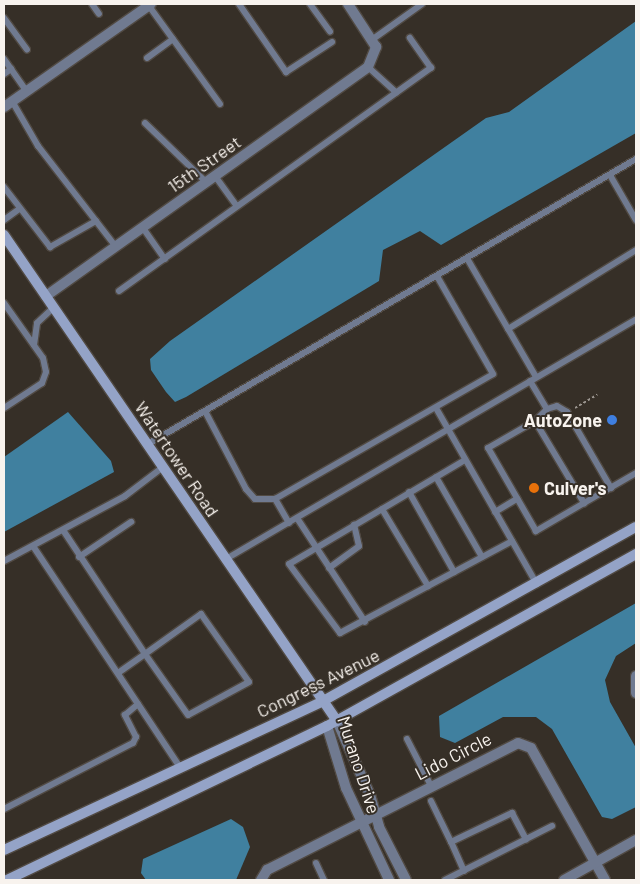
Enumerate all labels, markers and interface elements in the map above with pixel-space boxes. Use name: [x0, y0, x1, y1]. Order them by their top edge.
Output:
street label: 15th Street: [163, 131, 245, 197]
street label: Watertower Road: [130, 397, 224, 521]
place label: AutoZone: [524, 409, 602, 431]
marker: AutoZone: [606, 414, 618, 426]
place label: Culver's: [544, 477, 607, 499]
marker: Culver's: [528, 482, 540, 494]
street label: Congress Avenue: [253, 644, 383, 722]
street label: Murano Drive: [333, 713, 385, 817]
street label: Lido Circle: [411, 728, 495, 784]

